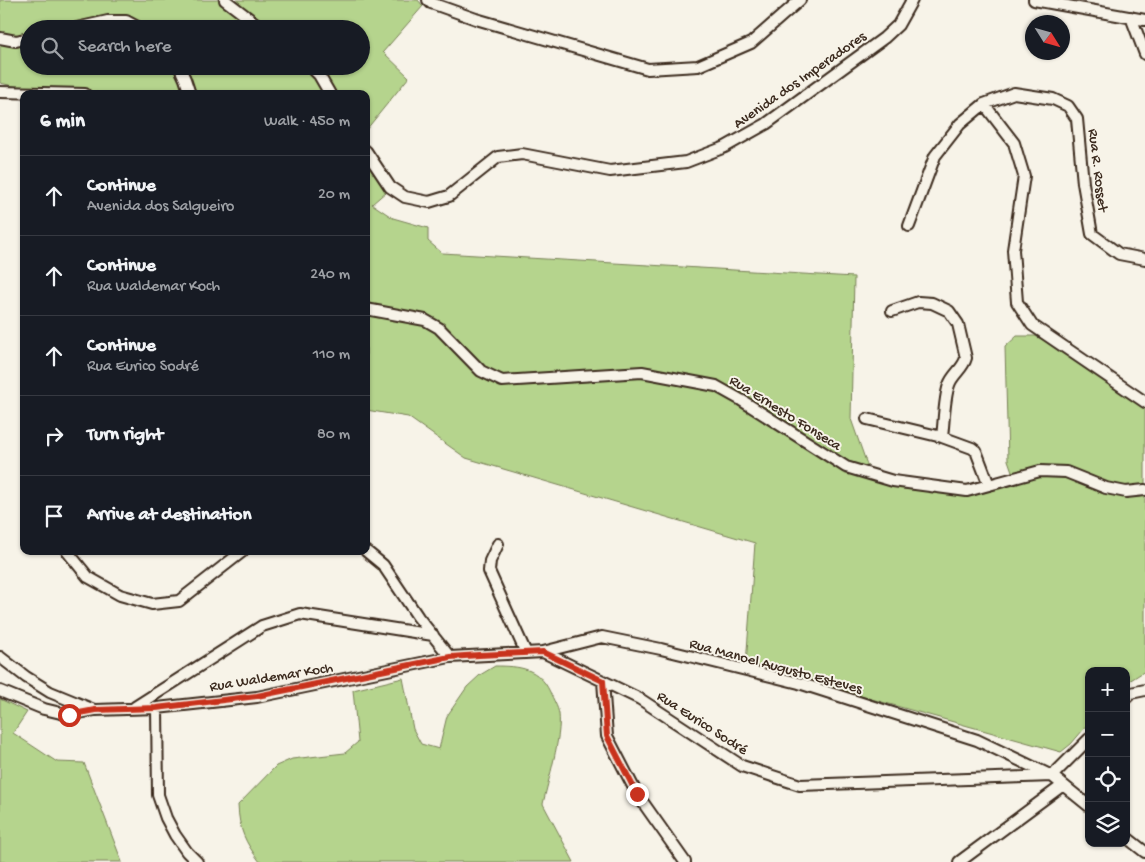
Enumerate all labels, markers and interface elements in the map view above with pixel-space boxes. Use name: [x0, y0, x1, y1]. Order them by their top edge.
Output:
north arrow: [1025, 15, 1070, 60]
search box: [20, 20, 370, 75]
street label: Avenida dos Imperadores: [730, 28, 870, 133]
icon: search: [38, 34, 66, 62]
text: Search here: [78, 36, 172, 59]
text: 6 min: [40, 110, 85, 135]
text: Walk · 450 m: [264, 113, 350, 132]
street label: Rua R. Rosset: [1083, 128, 1111, 215]
text: Continue: [87, 175, 156, 198]
icon: ahead: [40, 182, 68, 210]
text: 20 m: [318, 186, 350, 205]
text: Avenida dos Salgueiro: [87, 198, 234, 217]
text: Continue: [87, 255, 156, 278]
icon: ahead: [40, 262, 68, 290]
text: 240 m: [310, 266, 350, 285]
text: Rua Waldemar Koch: [87, 278, 220, 297]
text: Continue: [87, 335, 156, 358]
icon: ahead: [40, 342, 68, 370]
text: 110 m: [313, 346, 350, 365]
text: Rua Eurico Sodré: [87, 358, 199, 377]
street label: Rua Ernesto Fonseca: [726, 372, 845, 456]
icon: right: [40, 422, 68, 450]
text: Turn right: [87, 424, 163, 447]
text: 80 m: [317, 426, 350, 445]
icon: arrive: [40, 502, 68, 530]
text: Arrive at destination: [87, 504, 251, 527]
street label: Rua Manoel Augusto Esteves: [687, 635, 864, 699]
street label: Rua Waldemar Koch: [208, 659, 334, 697]
map controls: [1085, 667, 1130, 847]
button: +: [1085, 667, 1130, 712]
street label: Rua Eurico Sodré: [653, 688, 751, 760]
route start: [58, 704, 81, 727]
button: −: [1085, 712, 1130, 757]
button: locate: [1085, 757, 1130, 802]
route end: [626, 783, 649, 806]
button: layers: [1085, 802, 1130, 847]

